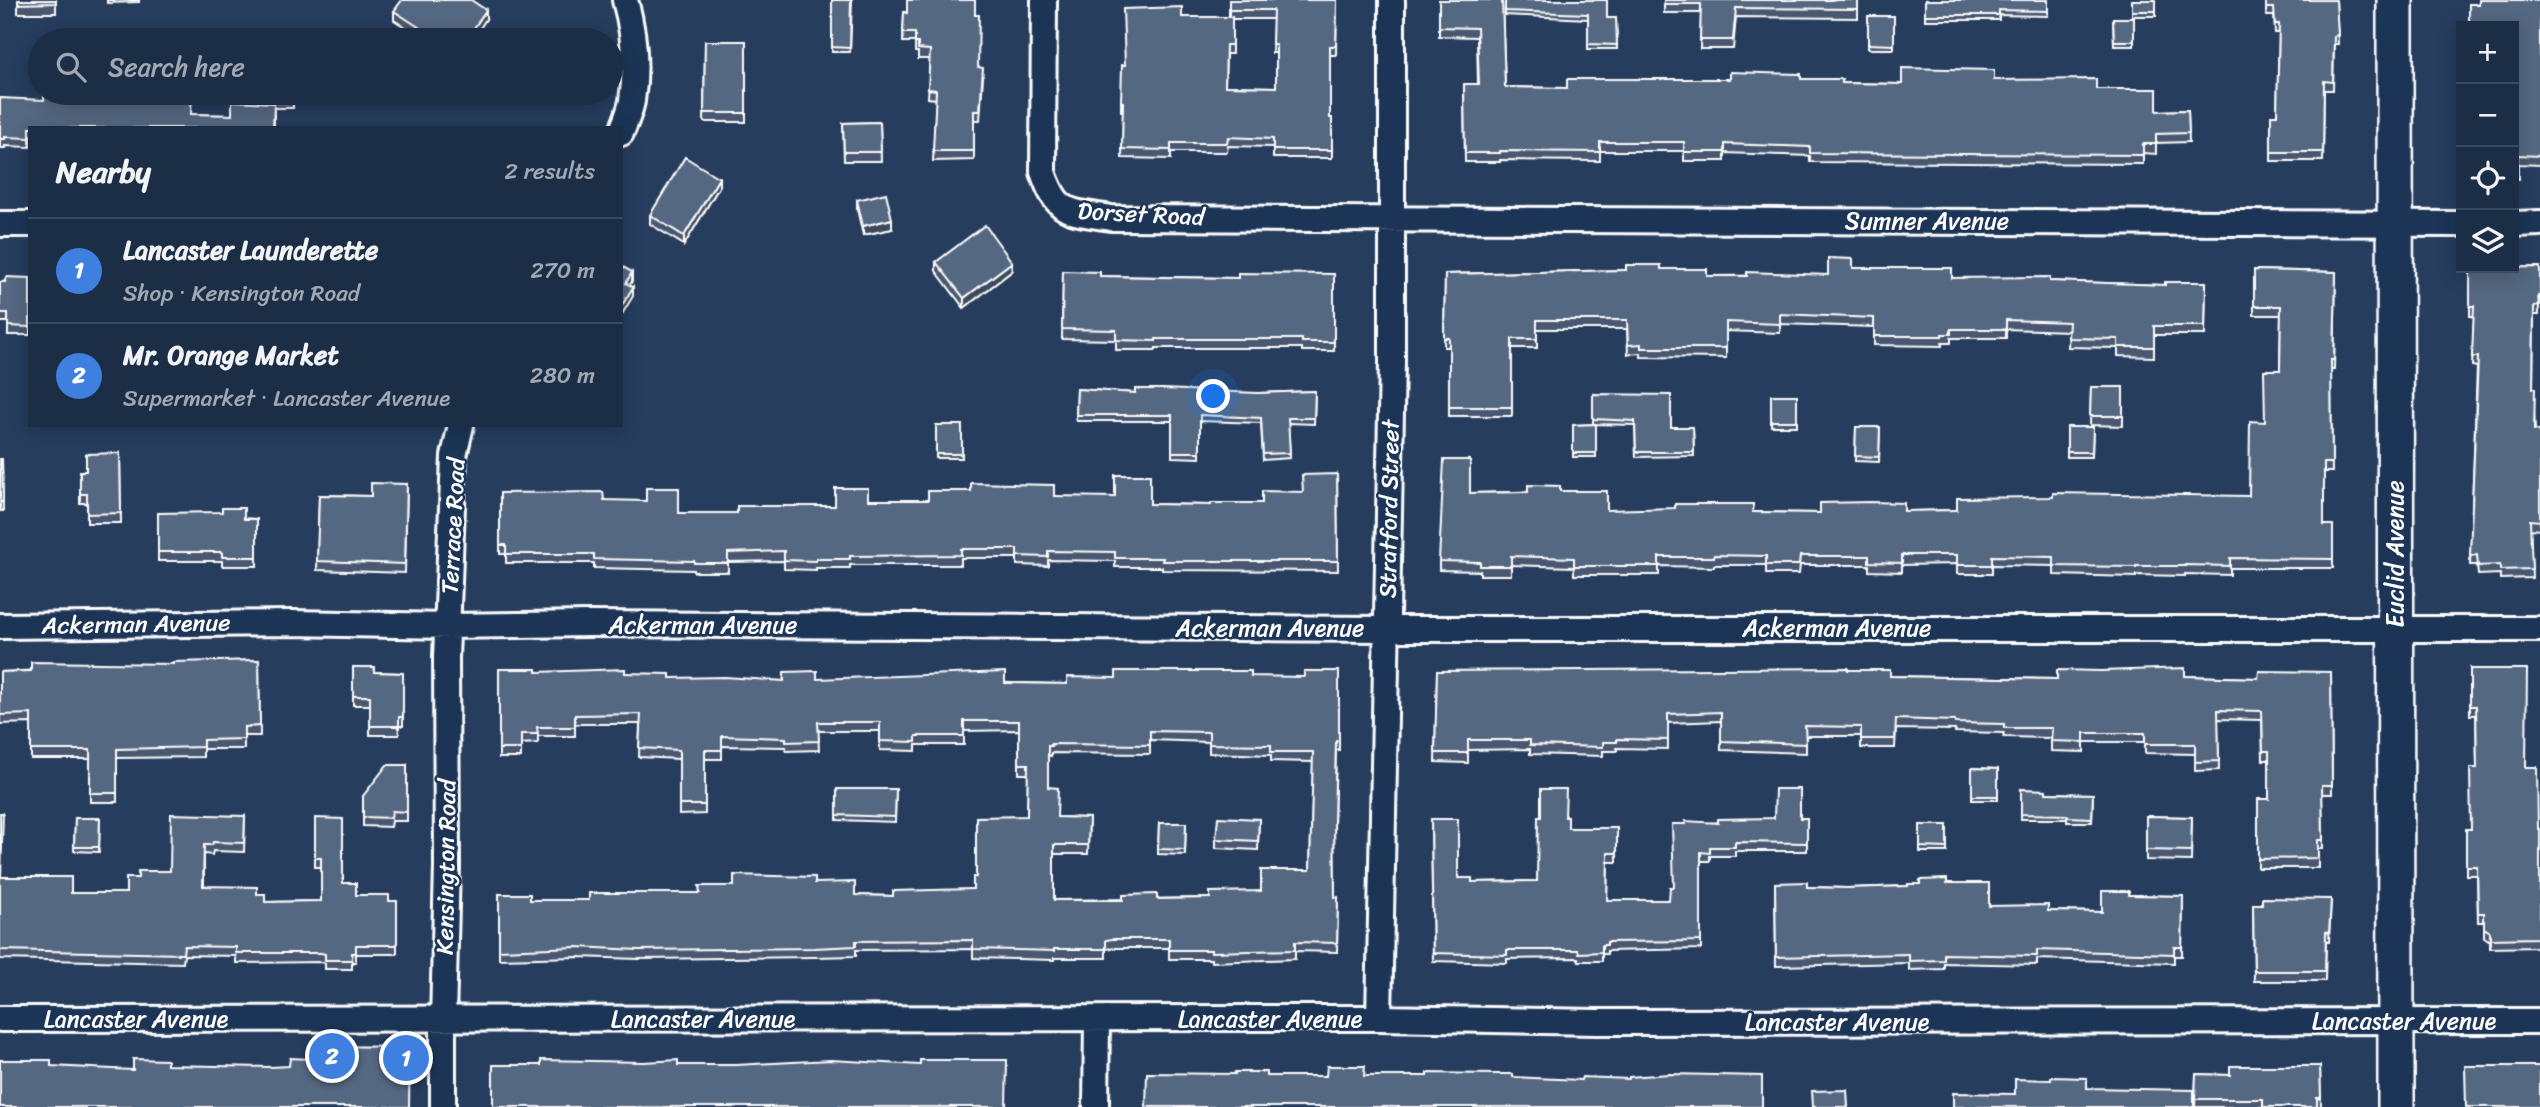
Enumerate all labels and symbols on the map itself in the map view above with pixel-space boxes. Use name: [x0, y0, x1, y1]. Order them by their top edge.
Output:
street label: Dorset Road: [1077, 190, 1208, 238]
street label: Sumner Avenue: [1845, 200, 2009, 242]
your location: [1196, 379, 1230, 413]
street label: Stratford Street: [1366, 418, 1412, 599]
street label: Terrace Road: [428, 454, 478, 595]
street label: Euclid Avenue: [2374, 480, 2416, 628]
street label: Ackerman Avenue: [40, 601, 231, 647]
street label: Ackerman Avenue: [608, 604, 797, 646]
street label: Ackerman Avenue: [1175, 607, 1364, 649]
street label: Ackerman Avenue: [1742, 607, 1931, 649]
street label: Kensington Road: [423, 776, 469, 955]
street label: Lancaster Avenue: [44, 998, 229, 1040]
street label: Lancaster Avenue: [611, 998, 796, 1040]
street label: Lancaster Avenue: [1178, 998, 1363, 1040]
street label: Lancaster Avenue: [2312, 1000, 2497, 1042]
street label: Lancaster Avenue: [1745, 1001, 1930, 1043]
pin: 2: [309, 1030, 355, 1082]
pin: 1: [383, 1032, 429, 1084]

